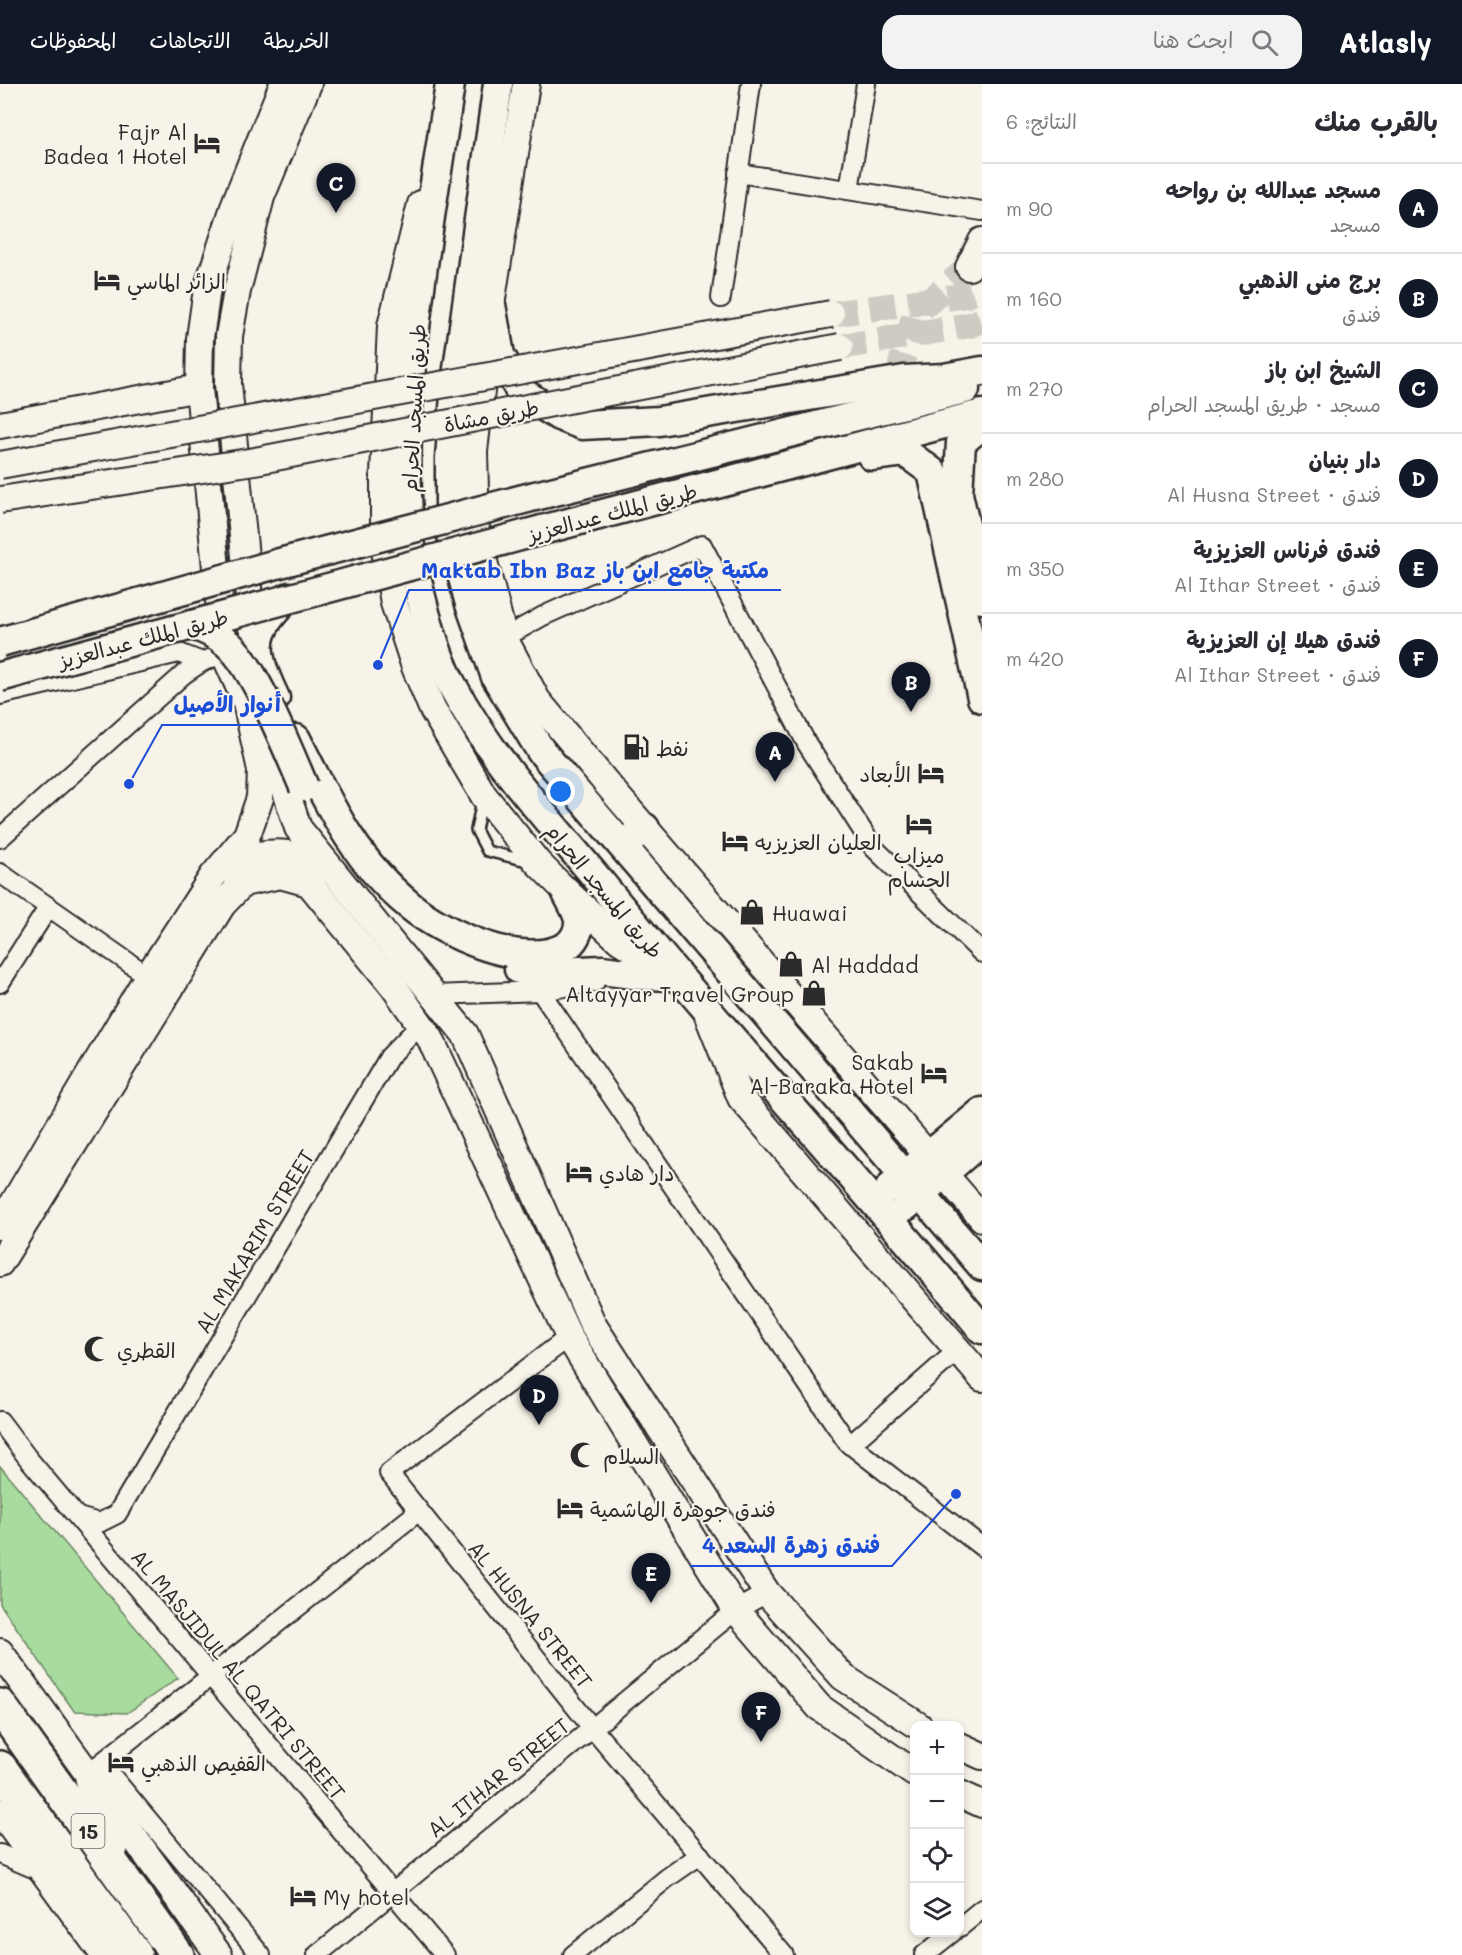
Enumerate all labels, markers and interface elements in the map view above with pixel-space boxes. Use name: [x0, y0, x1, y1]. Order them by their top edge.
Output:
search box: [882, 15, 1302, 69]
text: Atlasly: [1338, 24, 1432, 60]
text: ابحث هنا: [1153, 25, 1233, 54]
text: المحفوظات: [30, 26, 116, 53]
text: الاتجاهات: [149, 26, 231, 53]
text: الخريطة: [264, 26, 329, 53]
icon: search: [1248, 26, 1281, 59]
text: بالقرب منك: [1315, 104, 1438, 138]
text: النتائج: 6: [1006, 108, 1077, 134]
place label: Fajr Al Badea 1 Hotel: [44, 118, 187, 169]
hotel icon: Fajr Al Badea 1 Hotel: [192, 128, 222, 158]
pin: C: [316, 164, 356, 213]
text: مسجد عبدالله بن رواحه: [1165, 175, 1381, 204]
text: 90 m: [1006, 195, 1053, 221]
text: A: [1412, 195, 1425, 221]
text: مسجد: [1330, 211, 1381, 237]
hotel icon: الزائر الماسي: [92, 265, 122, 295]
text: برج منى الذهبي: [1239, 265, 1381, 294]
place label: الزائر الماسي: [127, 267, 226, 301]
text: 160 m: [1006, 285, 1062, 311]
text: B: [1412, 285, 1425, 311]
text: فندق: [1342, 301, 1381, 327]
street label: طريق المسجد الحرام: [395, 323, 435, 493]
text: الشيخ ابن باز: [1266, 355, 1381, 384]
text: 270 m: [1006, 375, 1063, 401]
text: C: [1411, 375, 1426, 401]
text: مسجد · طريق المسجد الحرام: [1147, 391, 1381, 417]
street label: طريق مشاة: [441, 393, 541, 437]
text: دار بنيان: [1309, 445, 1381, 474]
text: 280 m: [1006, 465, 1064, 491]
text: D: [1411, 465, 1426, 491]
street label: طريق الملك عبدالعزيز: [522, 476, 700, 549]
text: فندق · Al Husna Street: [1167, 481, 1381, 507]
text: فندق فرناس العزيزية: [1193, 535, 1381, 564]
callout: Maktab Ibn Baz مكتبة جامع ابن باز: [409, 550, 781, 590]
text: Maktab Ibn Baz مكتبة جامع ابن باز: [421, 555, 769, 586]
text: 350 m: [1006, 555, 1064, 581]
text: E: [1412, 555, 1425, 581]
text: فندق · Al Ithar Street: [1174, 571, 1381, 597]
street label: طريق الملك عبدالعزيز: [53, 602, 231, 675]
text: فندق هيلا إن العزيزية: [1186, 625, 1381, 654]
text: 420 m: [1006, 645, 1064, 671]
text: F: [1412, 645, 1425, 671]
text: فندق · Al Ithar Street: [1174, 661, 1381, 687]
pin: B: [892, 662, 930, 712]
callout: أنوار الأصيل: [162, 685, 293, 725]
text: أنوار الأصيل: [173, 689, 281, 718]
fuel station icon: نفط: [621, 732, 651, 762]
pin: A: [756, 732, 794, 782]
place label: نفط: [656, 734, 689, 761]
hotel icon: الأبعاد: [916, 758, 946, 788]
place label: الأبعاد: [860, 760, 911, 788]
your location: [546, 777, 575, 806]
hotel icon: ميزاب الحسام: [904, 809, 934, 839]
street label: طريق المسجد الحرام: [537, 817, 670, 966]
hotel icon: العليان العزيزيه: [720, 826, 750, 856]
place label: العليان العزيزيه: [755, 828, 882, 855]
place label: ميزاب الحسام: [887, 841, 951, 896]
shop icon: Huawai: [737, 897, 767, 927]
place label: Huawai: [772, 899, 847, 926]
shop icon: Al Haddad: [776, 949, 806, 979]
place label: Al Haddad: [811, 951, 919, 978]
shop icon: Altayyar Travel Group: [799, 978, 829, 1008]
place label: Altayyar Travel Group: [565, 980, 794, 1007]
place label: Sakab Al-Baraka Hotel: [750, 1048, 914, 1099]
hotel icon: Sakab Al-Baraka Hotel: [919, 1058, 949, 1088]
street label: AL MAKARIM STREET: [188, 1144, 320, 1338]
hotel icon: دار هادي: [564, 1157, 594, 1187]
place label: دار هادي: [599, 1159, 674, 1189]
mosque icon: القطري: [82, 1334, 112, 1364]
place label: القطري: [117, 1336, 176, 1366]
pin: D: [520, 1376, 558, 1425]
mosque icon: السلام: [568, 1440, 598, 1470]
place label: السلام: [603, 1442, 659, 1473]
hotel icon: فندق جوهرة الهاشمية: [555, 1493, 585, 1523]
place label: فندق جوهرة الهاشمية: [590, 1495, 776, 1523]
callout: فندق زهرة السعد 4: [690, 1526, 892, 1566]
text: فندق زهرة السعد 4: [702, 1530, 880, 1559]
street label: AL HUSNA STREET: [463, 1535, 599, 1693]
street label: AL MASJIDUL AL QATRI STREET: [126, 1543, 352, 1805]
pin: E: [632, 1554, 670, 1603]
pin: F: [742, 1692, 780, 1742]
street label: AL ITHAR STREET: [421, 1711, 575, 1843]
map controls: [910, 1721, 964, 1937]
button: +: [910, 1721, 964, 1775]
hotel icon: القفيص الذهبي: [106, 1747, 136, 1777]
place label: القفيص الذهبي: [141, 1749, 266, 1783]
button: −: [910, 1775, 964, 1829]
road number: 15: [72, 1814, 104, 1848]
button: locate: [910, 1829, 964, 1883]
hotel icon: My hotel: [288, 1881, 318, 1911]
place label: My hotel: [323, 1883, 409, 1910]
button: layers: [910, 1883, 964, 1937]

